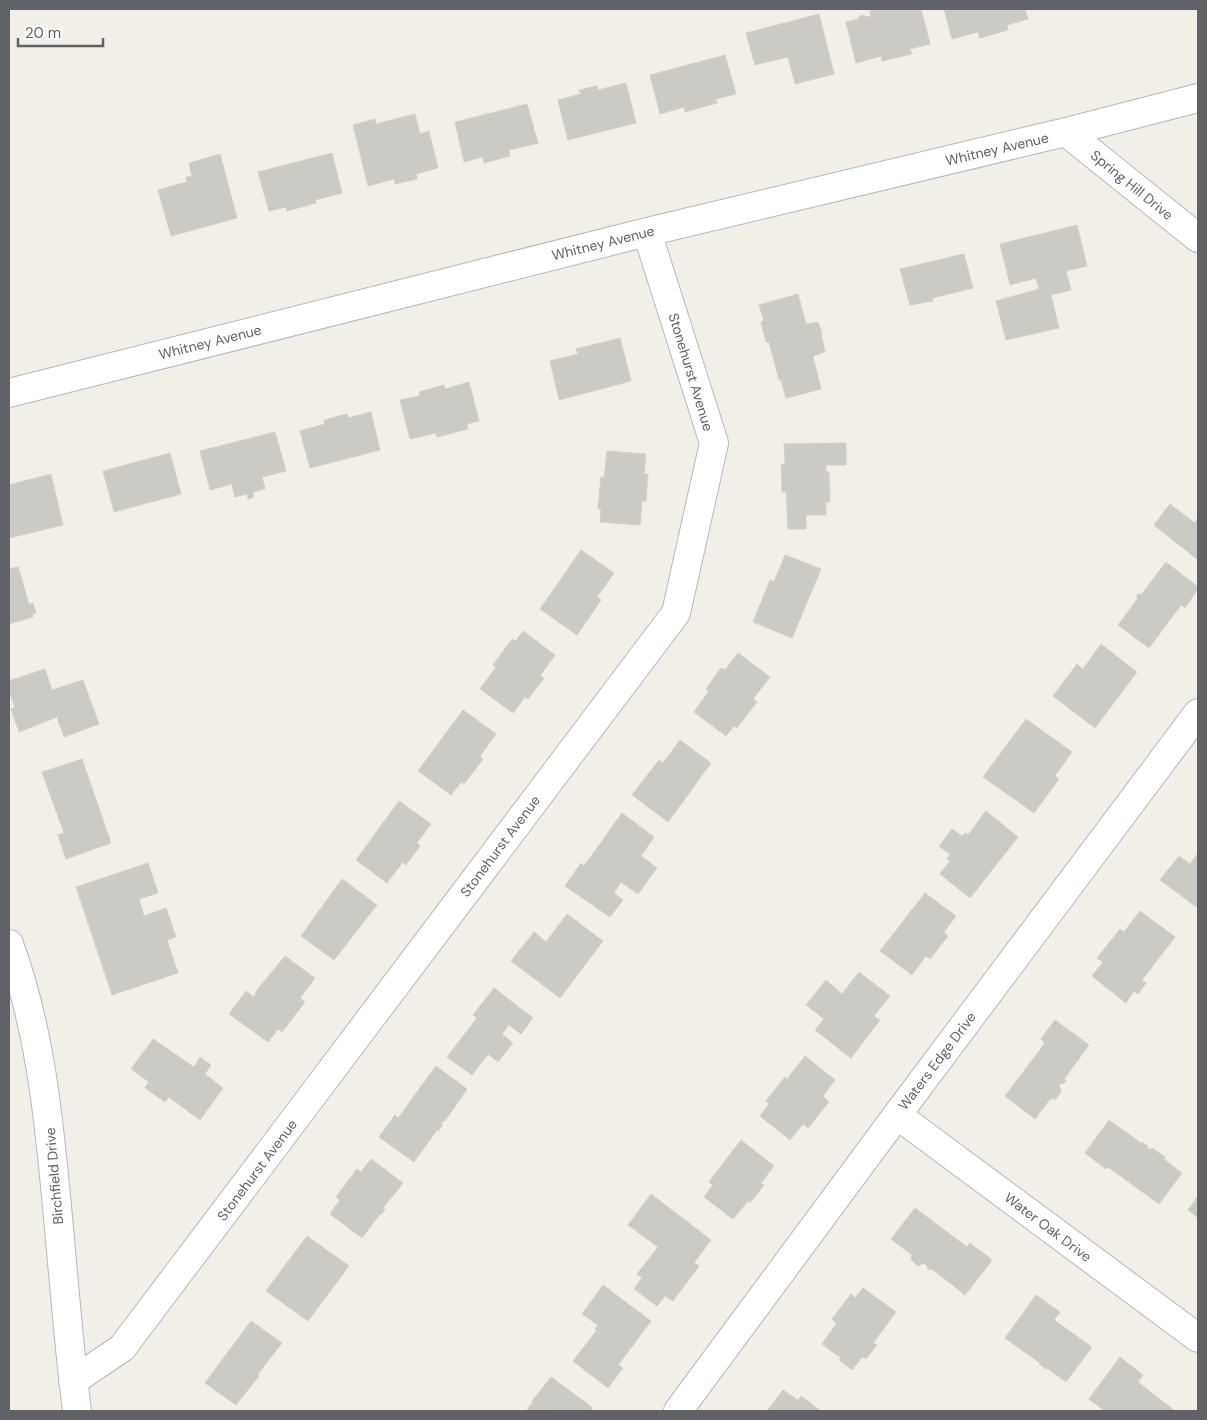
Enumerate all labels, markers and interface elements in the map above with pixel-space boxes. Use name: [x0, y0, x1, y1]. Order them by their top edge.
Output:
scale bar: [18, 15, 102, 47]
text: 20 m: [25, 23, 61, 43]
street label: Whitney Avenue: [944, 128, 1050, 170]
street label: Spring Hill Drive: [1087, 146, 1177, 224]
street label: Whitney Avenue: [550, 222, 656, 264]
street label: Stonehurst Avenue: [664, 311, 718, 433]
street label: Whitney Avenue: [157, 321, 263, 363]
street label: Stonehurst Avenue: [456, 792, 544, 900]
street label: Waters Edge Drive: [894, 1008, 980, 1114]
street label: Stonehurst Avenue: [213, 1116, 301, 1224]
street label: Birchfield Drive: [41, 1127, 67, 1225]
street label: Water Oak Drive: [1001, 1188, 1095, 1266]

